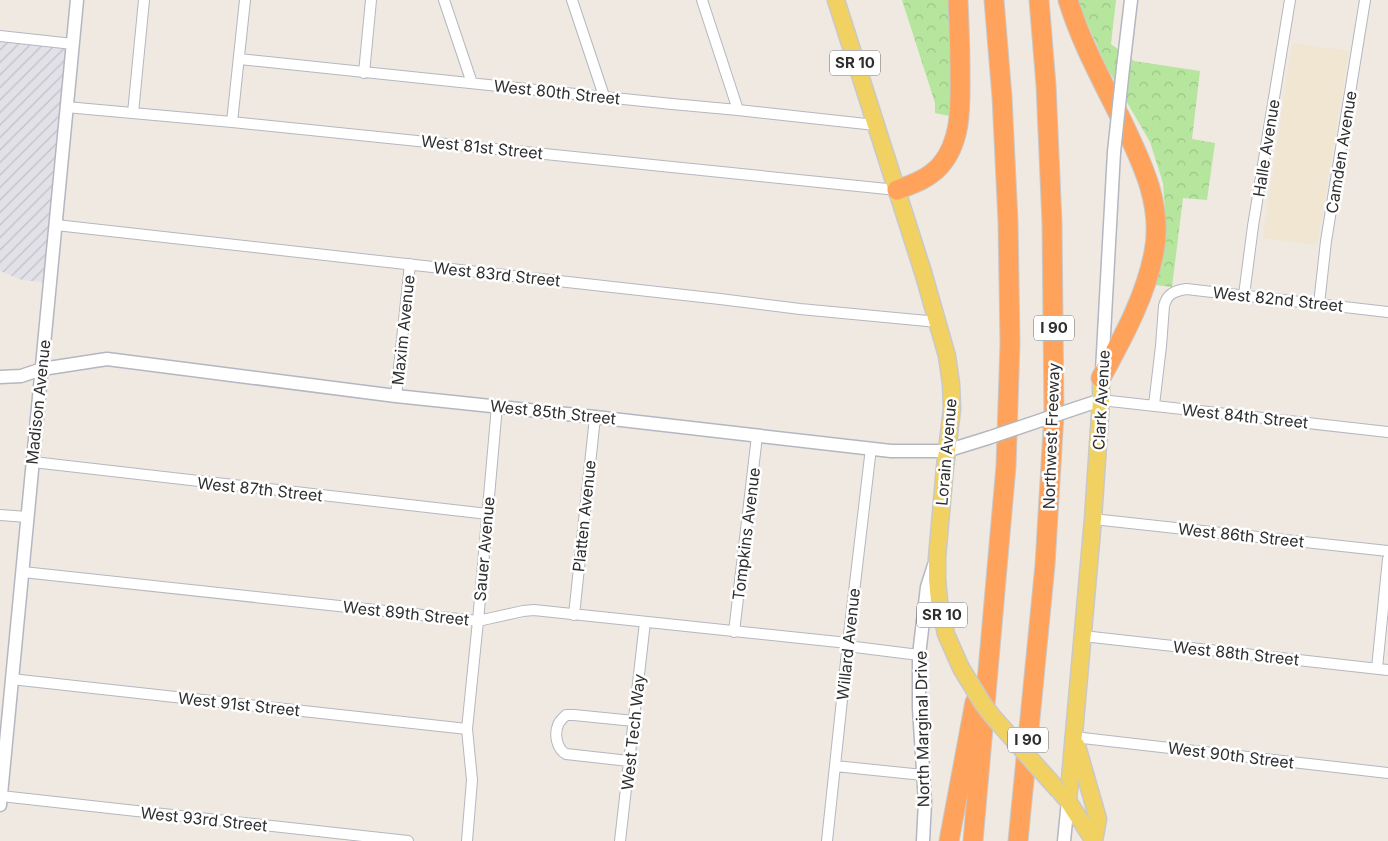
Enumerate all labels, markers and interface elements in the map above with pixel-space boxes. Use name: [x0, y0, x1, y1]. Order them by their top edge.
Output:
road number: SR 10: [830, 50, 880, 76]
street label: West 80th Street: [493, 75, 621, 109]
street label: Camden Avenue: [1321, 89, 1361, 215]
street label: Halle Avenue: [1248, 98, 1284, 198]
street label: West 81st Street: [420, 131, 544, 163]
street label: West 83rd Street: [433, 257, 561, 291]
street label: Maxim Avenue: [387, 274, 419, 386]
street label: West 82nd Street: [1212, 282, 1344, 316]
road number: I 90: [1034, 316, 1074, 340]
street label: Madison Avenue: [22, 339, 54, 465]
street label: Clark Avenue: [1088, 349, 1114, 451]
street label: Northwest Freeway: [1038, 362, 1064, 510]
street label: West 85th Street: [489, 395, 617, 429]
street label: Lorain Avenue: [931, 397, 961, 507]
street label: West 84th Street: [1181, 399, 1309, 433]
street label: Platten Avenue: [568, 459, 600, 573]
street label: Tompkins Avenue: [728, 466, 764, 602]
street label: West 87th Street: [196, 472, 324, 506]
street label: Sauer Avenue: [469, 496, 499, 602]
street label: West 86th Street: [1177, 518, 1305, 552]
street label: Willard Avenue: [832, 587, 864, 701]
street label: West 89th Street: [342, 596, 470, 630]
road number: SR 10: [917, 602, 967, 628]
street label: West 88th Street: [1172, 636, 1300, 670]
street label: North Marginal Drive: [911, 651, 933, 807]
street label: West Tech Way: [617, 673, 649, 791]
street label: West 91st Street: [177, 688, 301, 720]
road number: I 90: [1008, 728, 1048, 752]
street label: West 90th Street: [1167, 737, 1295, 773]
street label: West 93rd Street: [140, 802, 268, 836]

